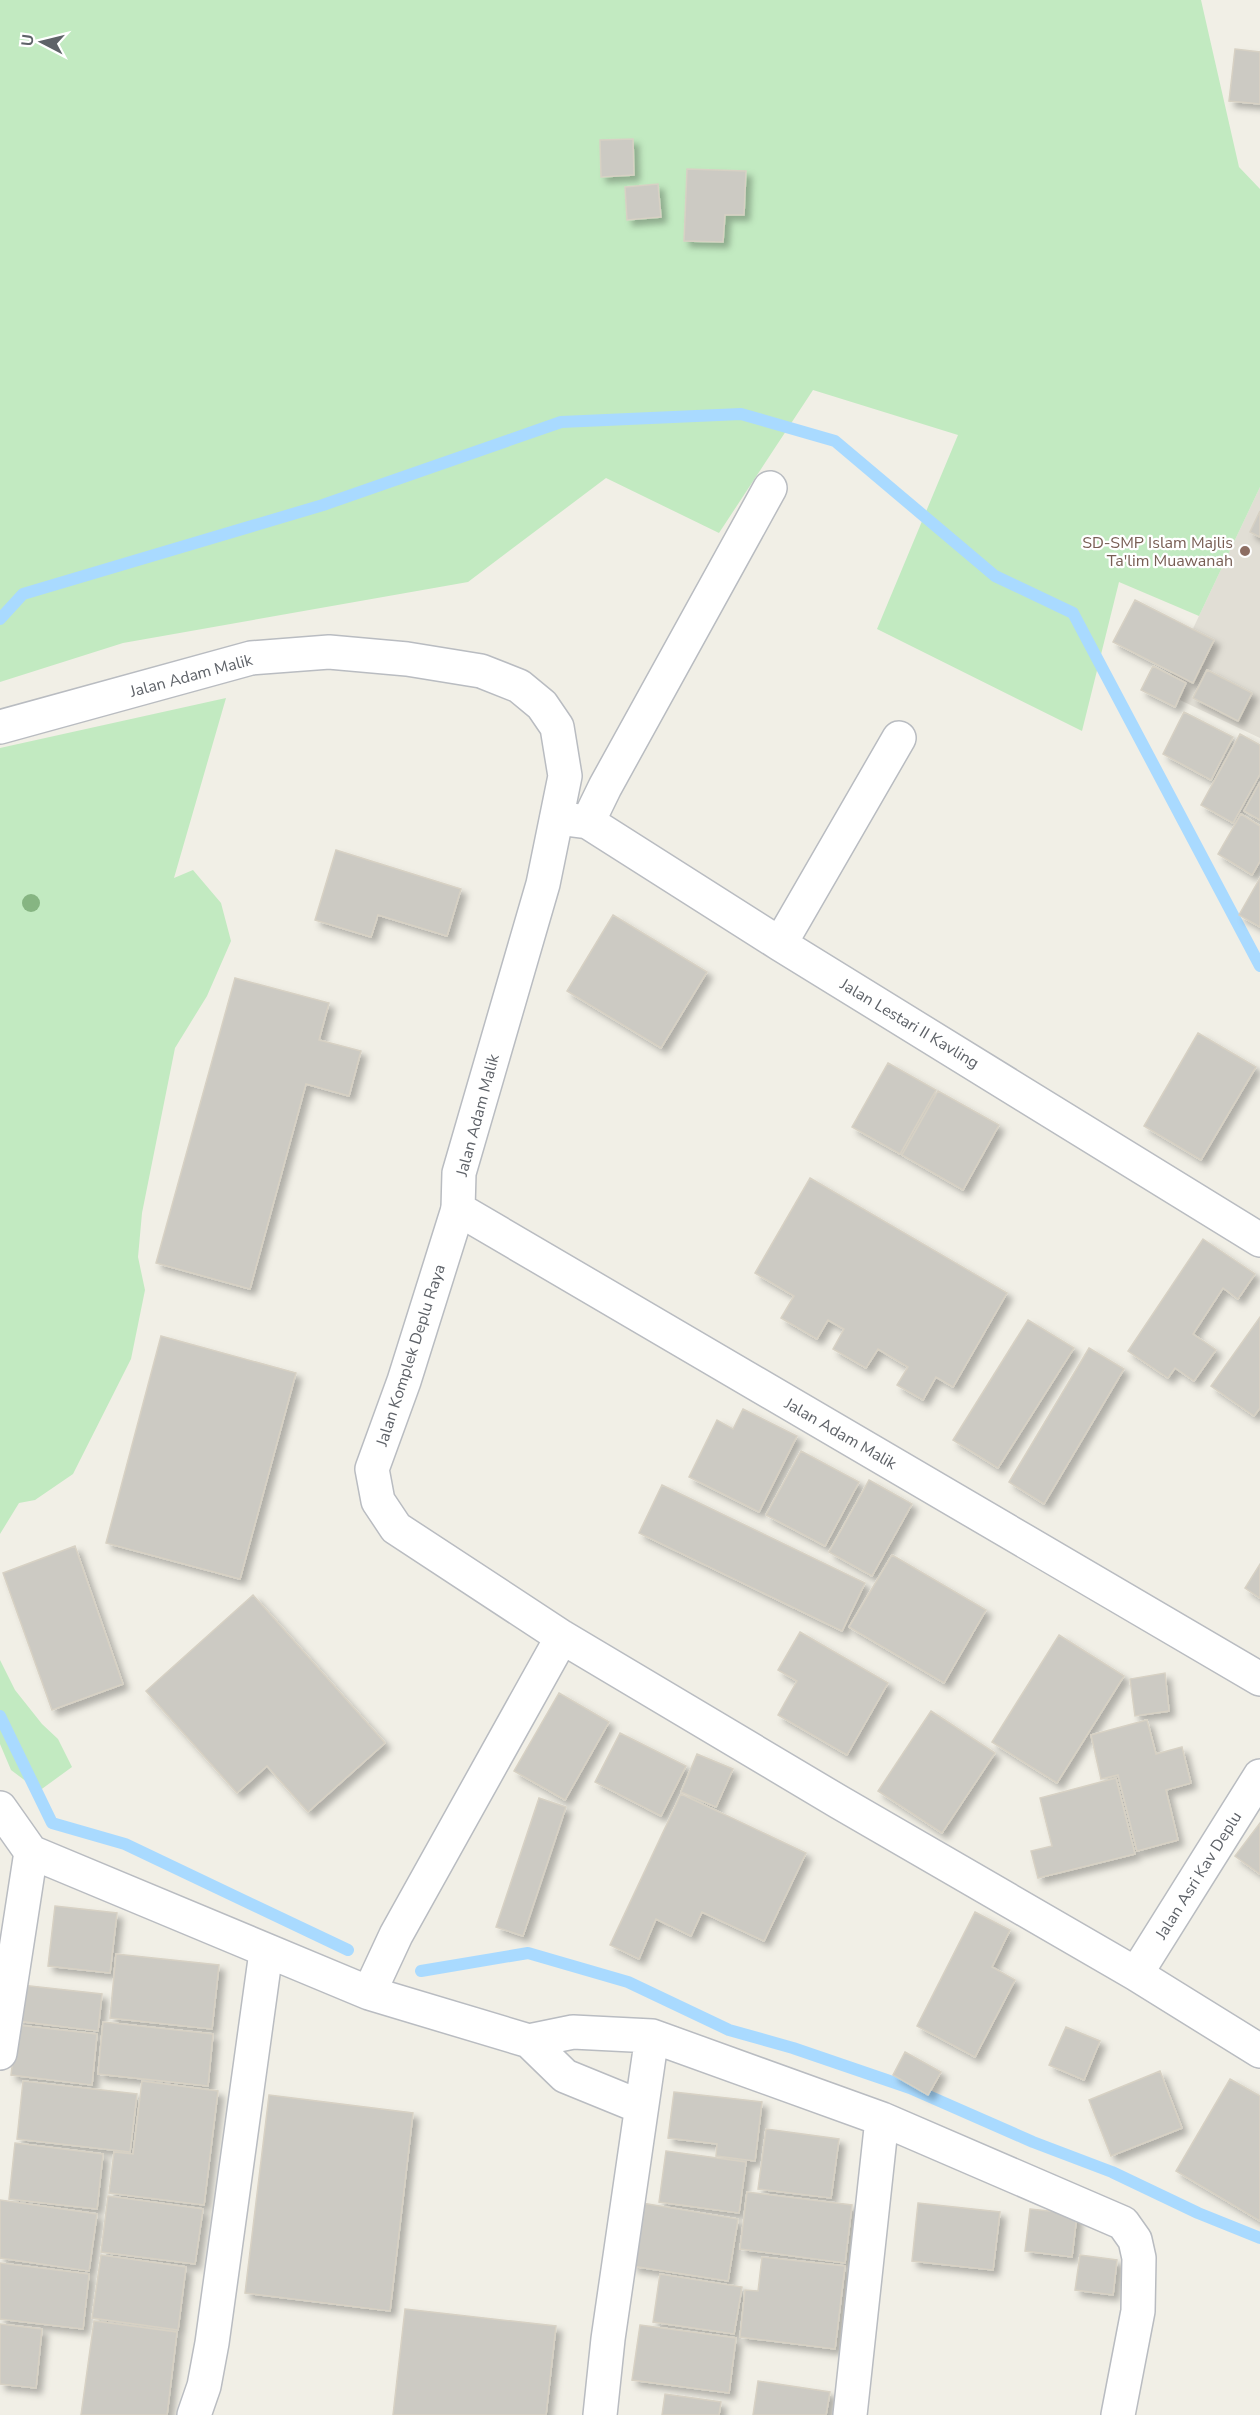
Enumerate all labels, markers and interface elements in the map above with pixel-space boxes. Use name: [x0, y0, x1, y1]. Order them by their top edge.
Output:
north arrow: [12, 12, 72, 72]
text: U: [16, 33, 40, 47]
place label: SD-SMP Islam Majlis Ta'lim Muawanah: [1082, 532, 1233, 572]
marker: SD-SMP Islam Majlis Ta'lim Muawanah: [1238, 544, 1252, 558]
street label: Jalan Adam Malik: [127, 649, 256, 703]
street label: Jalan Lestari II Kavling: [835, 973, 983, 1074]
street label: Jalan Adam Malik: [451, 1051, 505, 1180]
street label: Jalan Komplek Deplu Raya: [371, 1261, 451, 1450]
street label: Jalan Adam Malik: [780, 1392, 901, 1475]
street label: Jalan Asri Kav Deplu: [1150, 1807, 1247, 1945]

